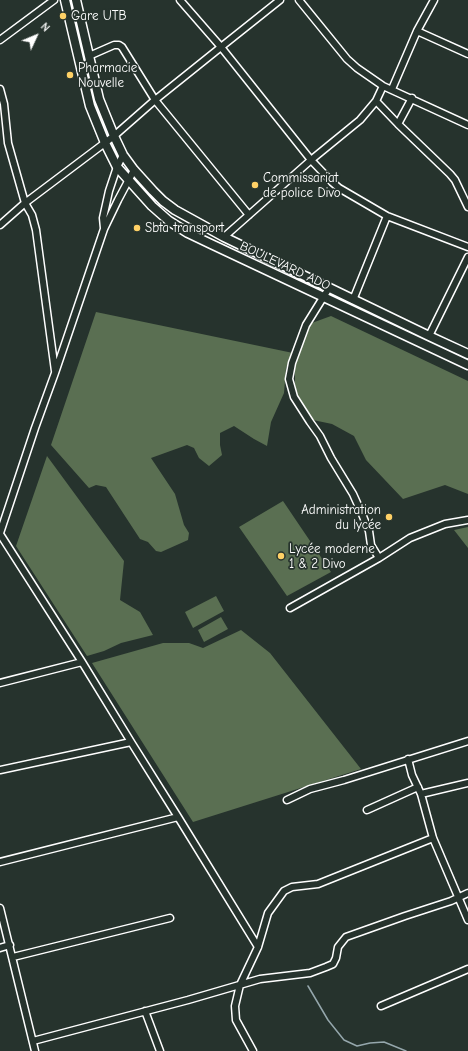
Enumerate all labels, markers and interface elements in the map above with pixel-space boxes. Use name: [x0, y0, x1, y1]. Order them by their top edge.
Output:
place label: Gare UTB: [71, 8, 127, 24]
marker: Gare UTB: [58, 11, 68, 21]
north arrow: [16, 16, 56, 56]
text: N: [38, 20, 52, 34]
place label: Pharmacie Nouvelle: [78, 60, 137, 91]
marker: Pharmacie Nouvelle: [65, 70, 75, 80]
place label: Commissariat de police Divo: [263, 170, 341, 201]
marker: Commissariat de police Divo: [250, 180, 260, 190]
place label: Sbta transport: [145, 220, 224, 236]
marker: Sbta transport: [132, 223, 142, 233]
street label: BOULEVARD ADO: [237, 238, 333, 294]
place label: Administration du lycée: [301, 502, 381, 533]
marker: Administration du lycée: [384, 512, 394, 522]
place label: Lycée moderne 1 & 2 Divo: [289, 541, 375, 572]
marker: Lycée moderne 1 & 2 Divo: [276, 551, 286, 561]

